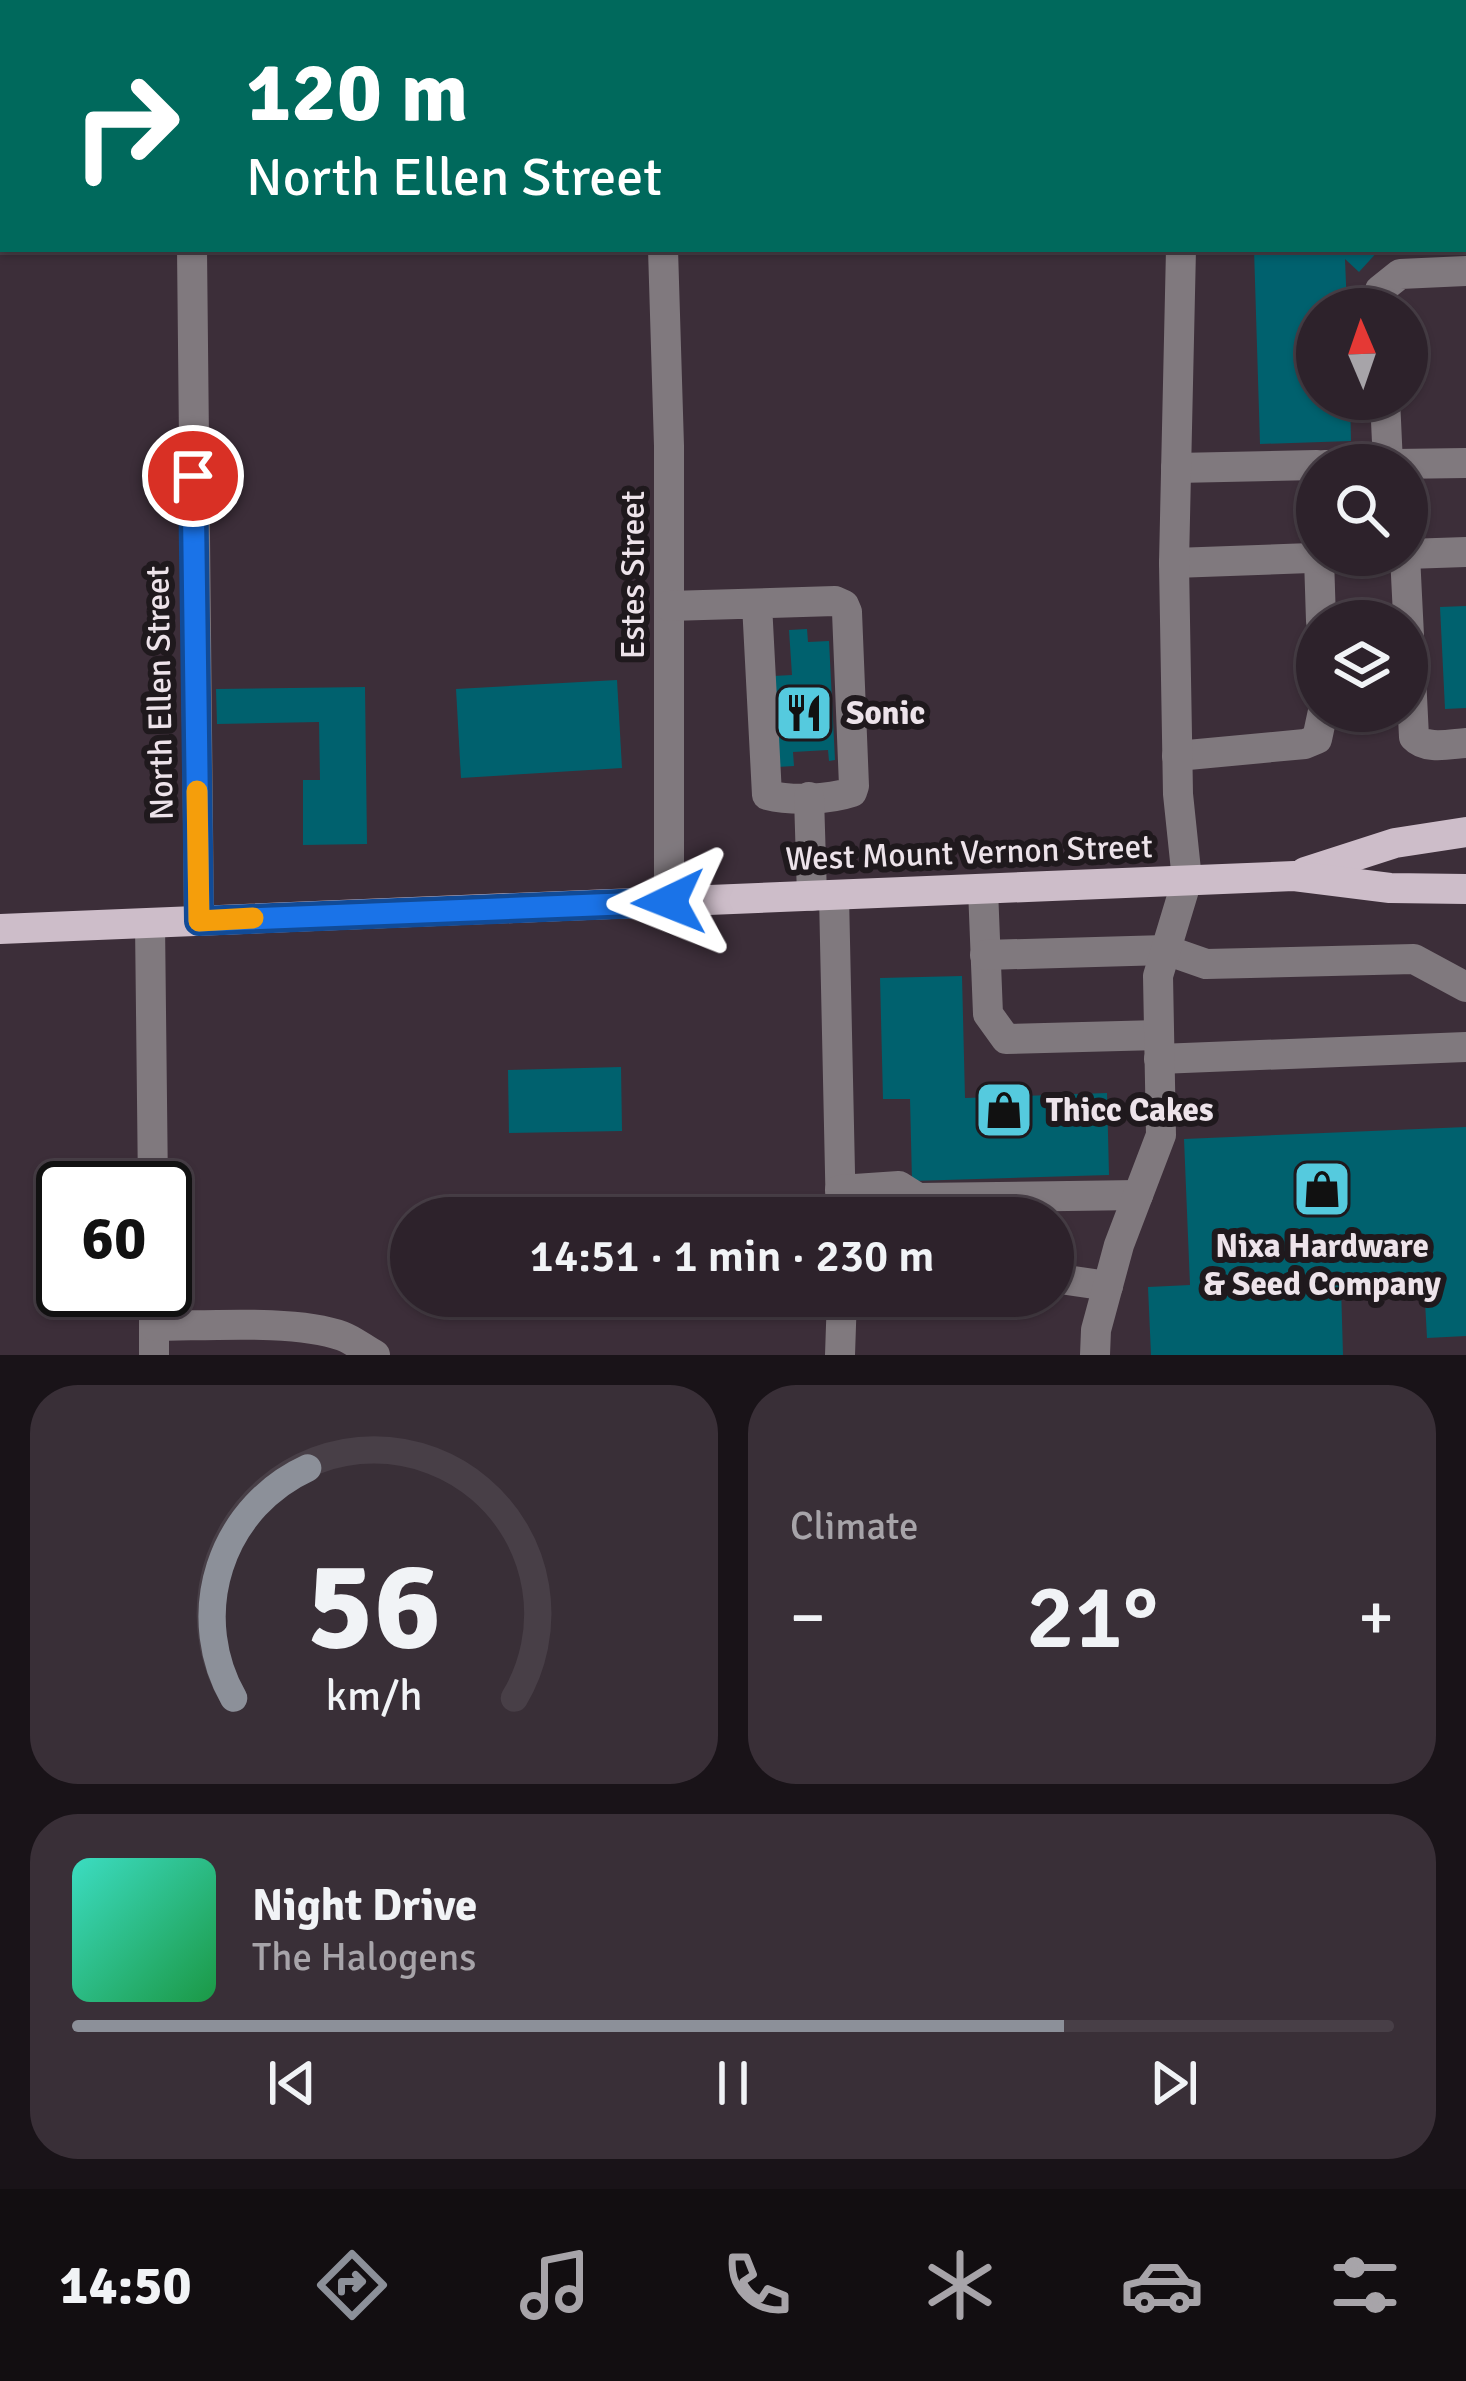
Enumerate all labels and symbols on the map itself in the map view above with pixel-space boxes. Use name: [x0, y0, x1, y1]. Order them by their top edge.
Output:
north arrow: [1296, 288, 1428, 420]
pin: [142, 425, 244, 527]
street label: Estes Street: [613, 491, 654, 659]
street label: North Ellen Street: [137, 565, 183, 821]
restaurant icon: Sonic: [773, 682, 835, 744]
place label: Sonic: [846, 693, 925, 734]
street label: West Mount Vernon Street: [785, 826, 1153, 880]
position arrow: [606, 839, 732, 965]
shop icon: Thicc Cakes: [973, 1079, 1035, 1141]
place label: Thicc Cakes: [1046, 1090, 1214, 1131]
shop icon: Nixa Hardware & Seed Company: [1291, 1158, 1353, 1220]
speed limit sign: 60: [36, 1161, 192, 1317]
place label: Nixa Hardware & Seed Company: [1203, 1226, 1441, 1305]

